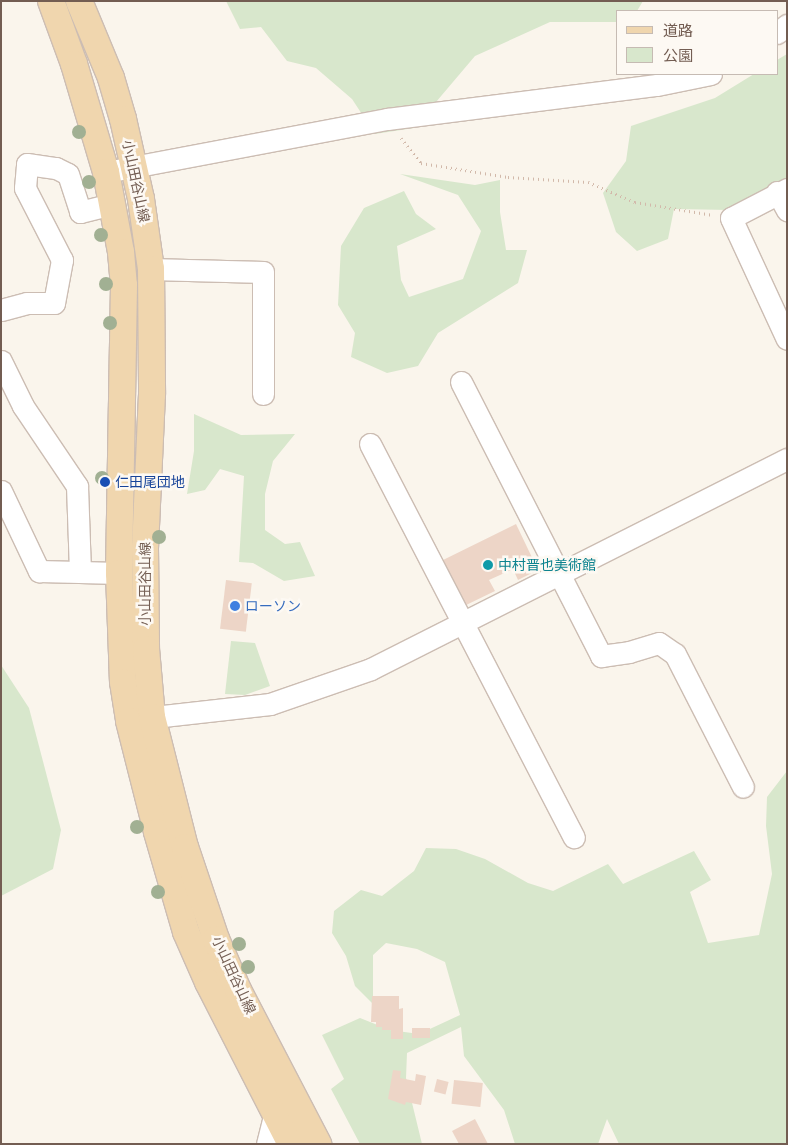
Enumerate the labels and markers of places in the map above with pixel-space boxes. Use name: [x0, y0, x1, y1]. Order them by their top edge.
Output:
place label: 仁田尾団地: [115, 474, 185, 490]
marker: 仁田尾団地: [99, 476, 111, 488]
place label: 中村晋也美術館: [498, 557, 596, 573]
marker: 中村晋也美術館: [482, 559, 494, 571]
place label: ローソン: [245, 598, 301, 614]
marker: ローソン: [229, 600, 241, 612]

